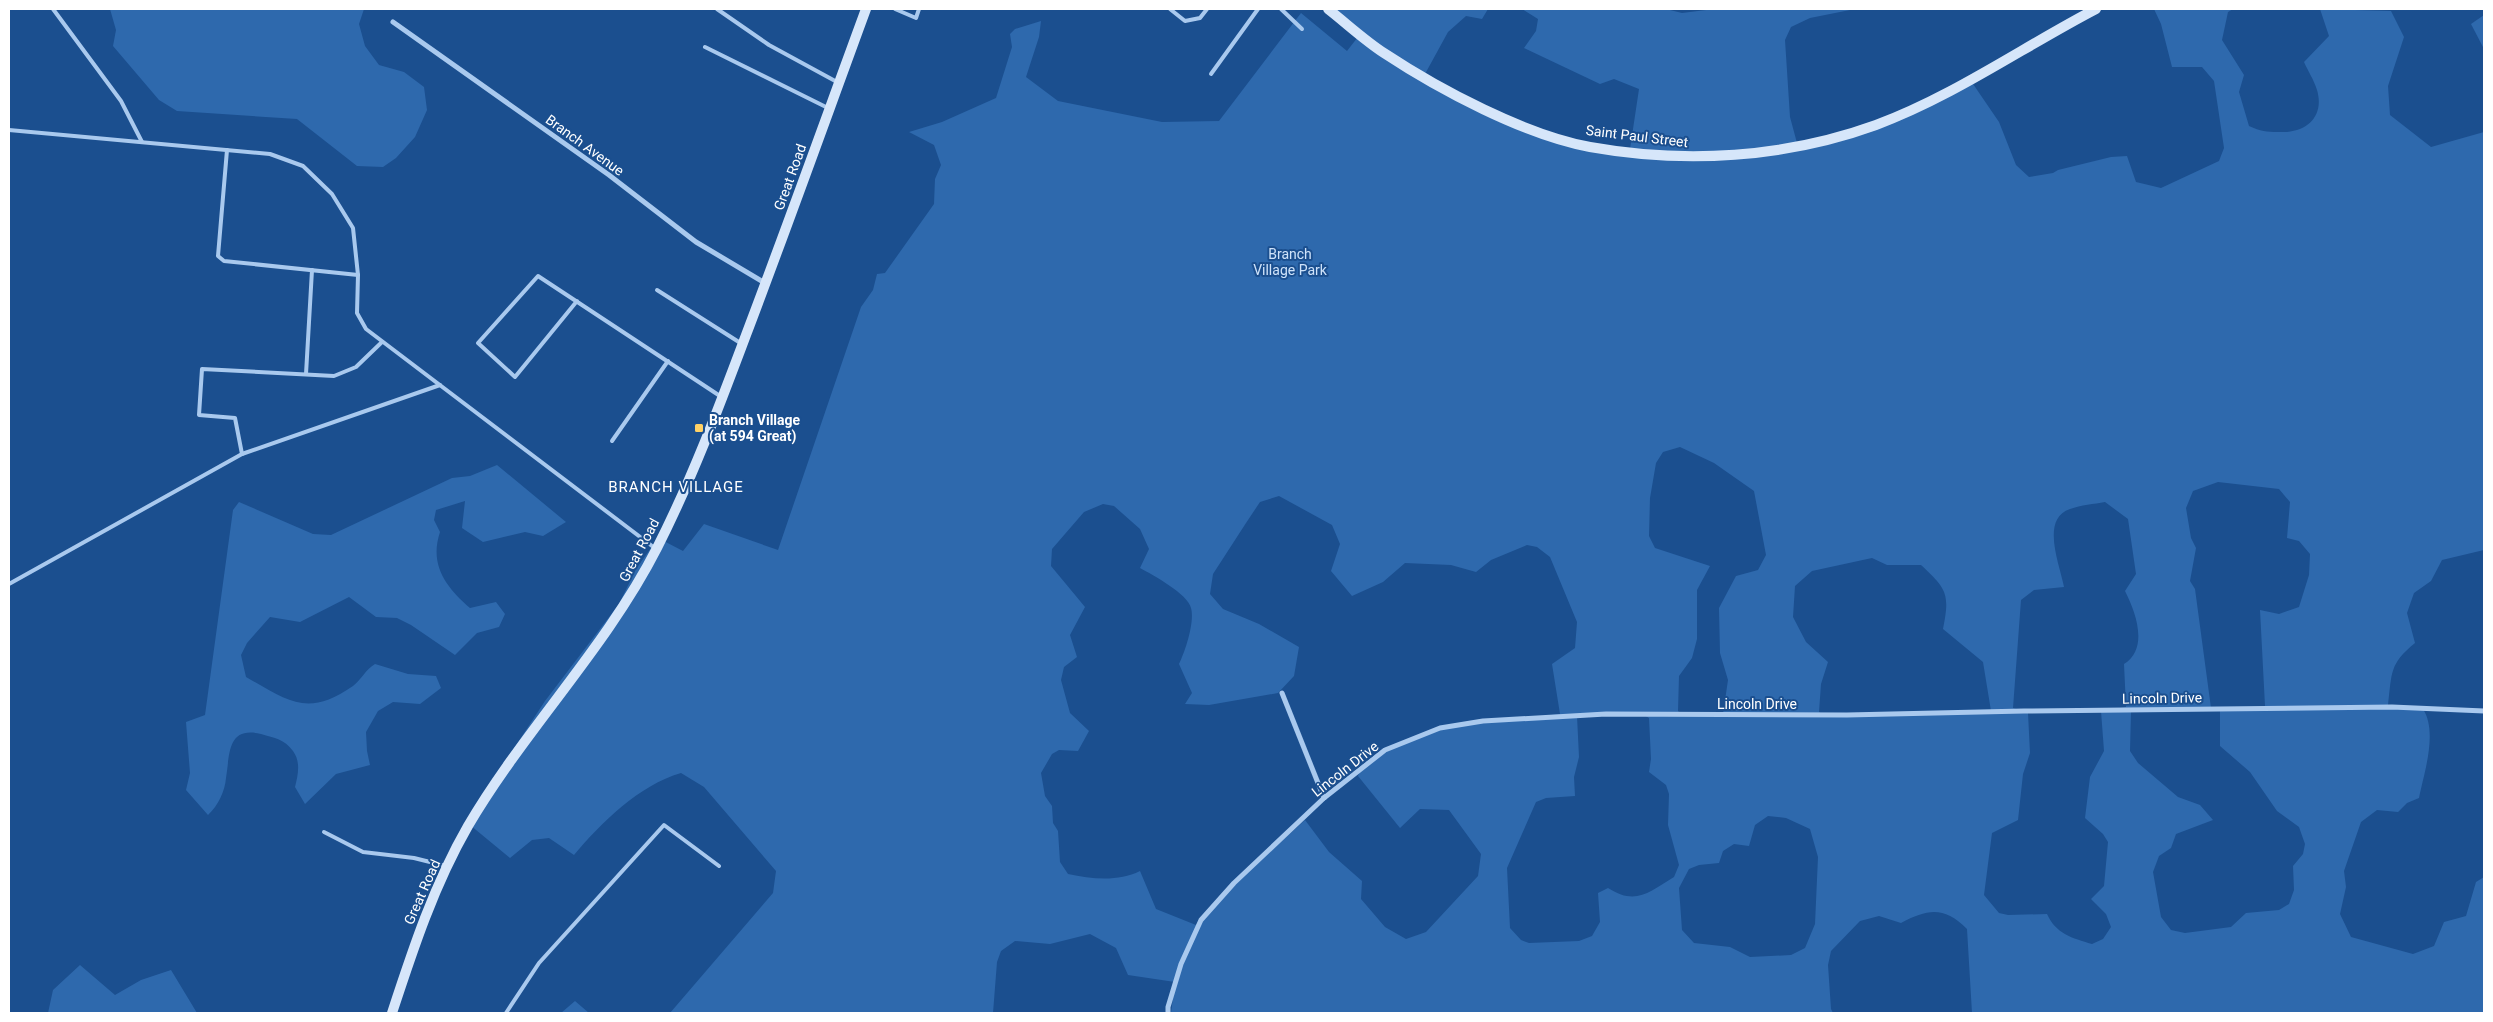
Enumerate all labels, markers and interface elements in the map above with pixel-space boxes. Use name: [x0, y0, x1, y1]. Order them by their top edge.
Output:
street label: Branch Avenue: [543, 111, 627, 179]
street label: Saint Paul Street: [1585, 122, 1690, 150]
street label: Great Road: [771, 142, 809, 212]
park label: Branch Village Park: [1253, 246, 1328, 278]
place label: Branch Village (at 594 Great): [709, 412, 801, 445]
marker: Branch Village (at 594 Great): [693, 422, 705, 434]
district label: BRANCH VILLAGE: [608, 478, 744, 496]
street label: Great Road: [616, 516, 662, 584]
street label: Lincoln Drive: [2122, 689, 2202, 707]
street label: Lincoln Drive: [1717, 696, 1797, 712]
street label: Lincoln Drive: [1309, 738, 1381, 800]
street label: Great Road: [401, 857, 443, 927]

